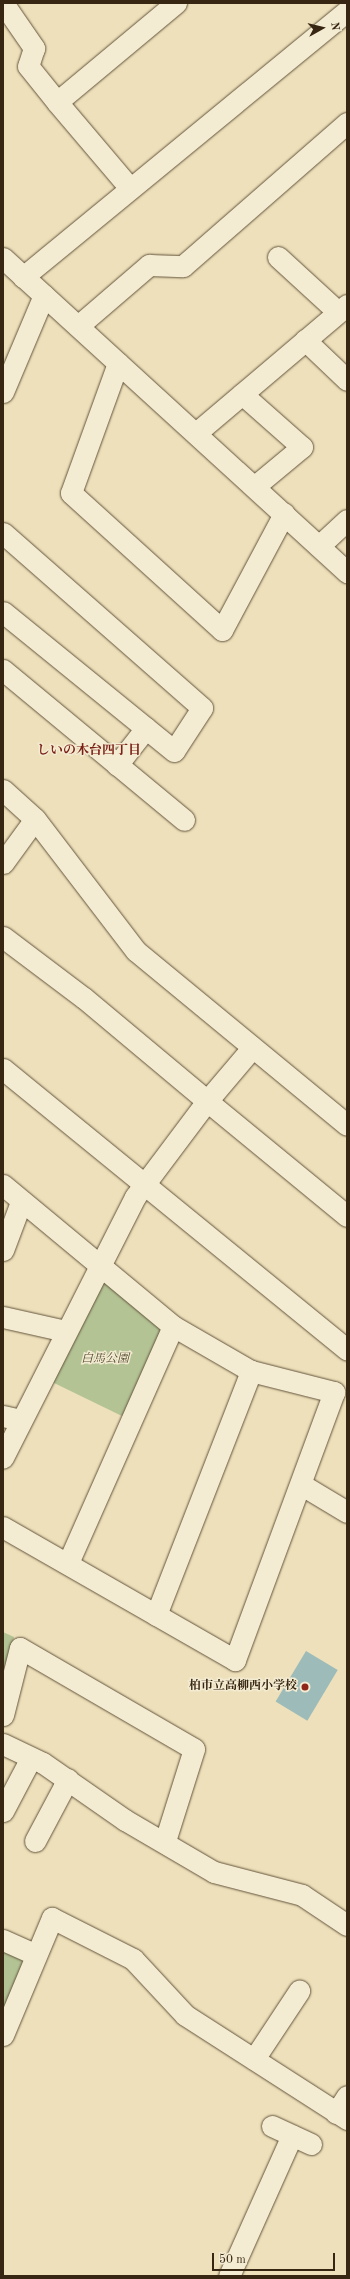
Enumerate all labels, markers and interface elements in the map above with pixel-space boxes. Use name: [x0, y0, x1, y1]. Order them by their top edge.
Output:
north arrow: [302, 8, 342, 48]
text: N: [328, 21, 340, 31]
district label: しいの木台四丁目: [37, 743, 141, 759]
park label: 白馬公園: [81, 1353, 129, 1367]
place label: 柏市立高柳西小学校: [189, 1680, 297, 1694]
marker: 柏市立高柳西小学校: [300, 1682, 310, 1692]
scale bar: [214, 2245, 337, 2271]
text: 50 m: [219, 2254, 246, 2266]

